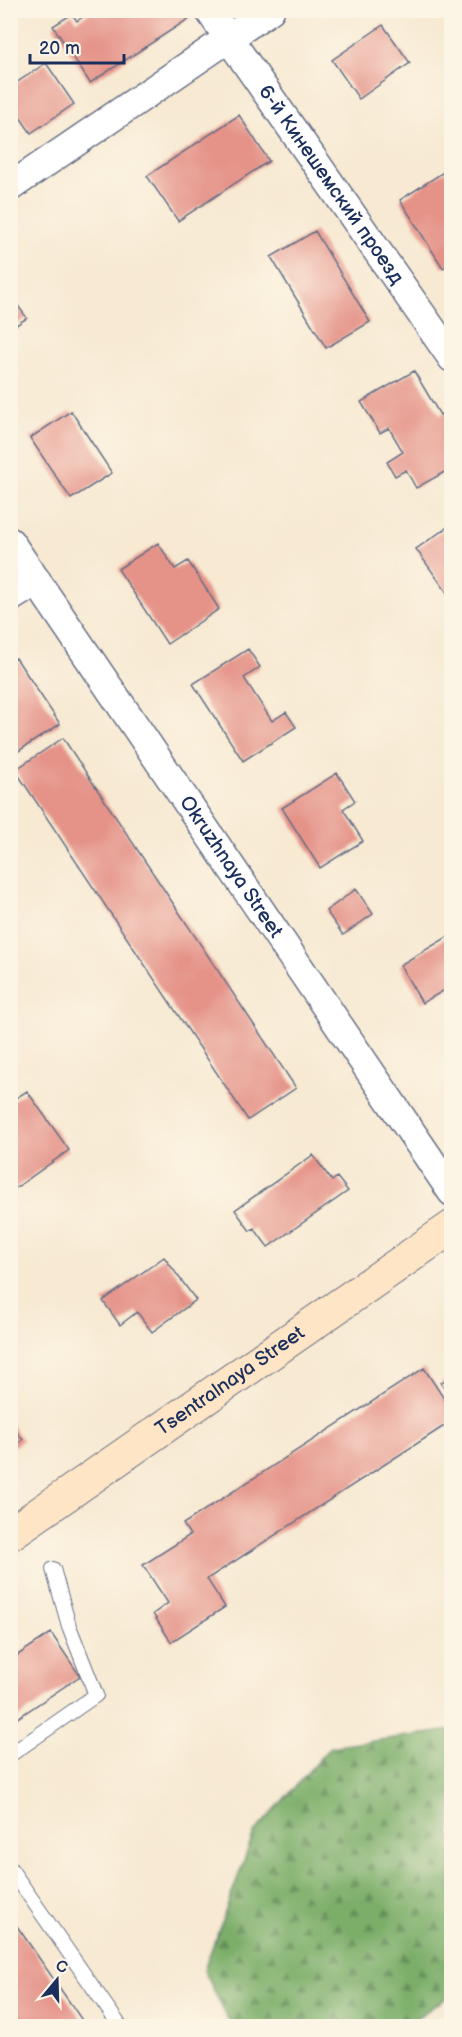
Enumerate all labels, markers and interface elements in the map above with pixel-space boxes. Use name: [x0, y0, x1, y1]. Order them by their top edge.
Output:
scale bar: [30, 27, 124, 65]
text: 20 m: [39, 38, 80, 59]
street label: 6-й Кинешемский проезд: [253, 80, 409, 289]
street label: Okruzhnaya Street: [174, 791, 288, 943]
street label: Tsentralnaya Street: [151, 1321, 309, 1441]
north arrow: [27, 1950, 87, 2010]
text: С: [53, 1956, 70, 1978]

